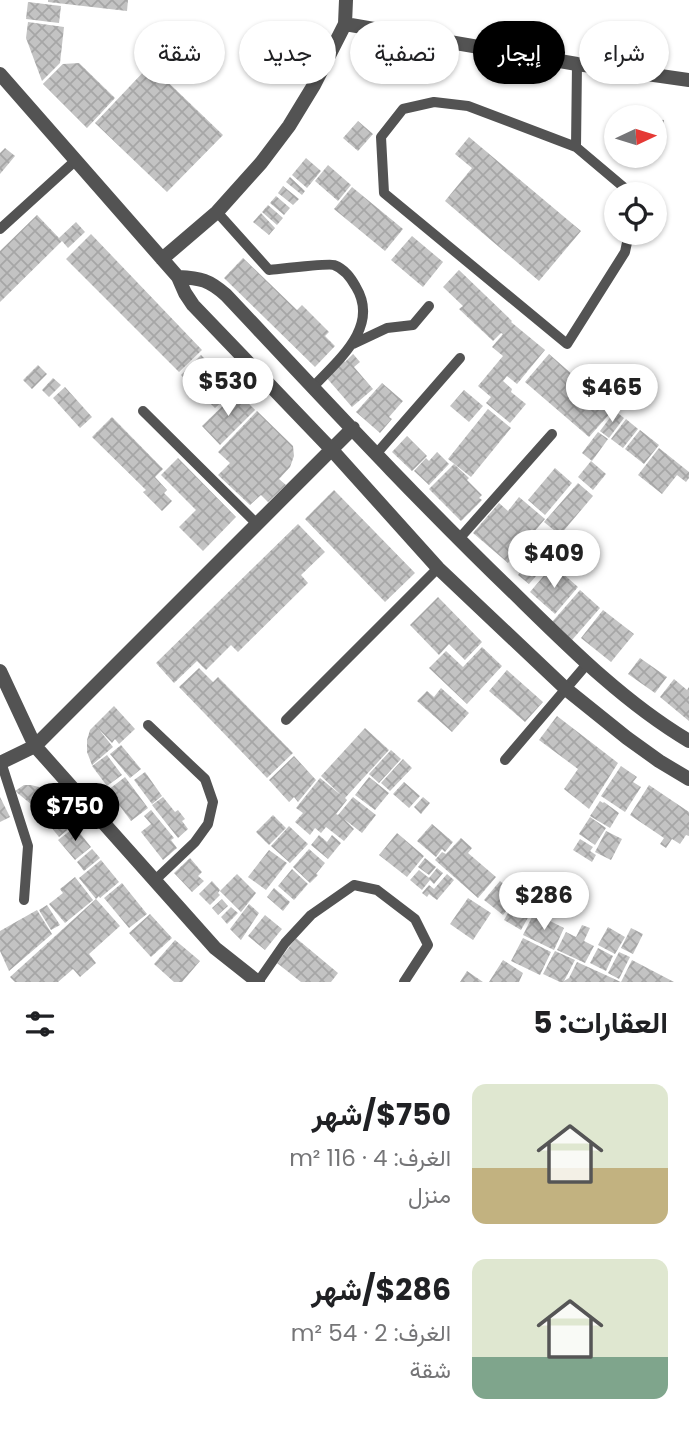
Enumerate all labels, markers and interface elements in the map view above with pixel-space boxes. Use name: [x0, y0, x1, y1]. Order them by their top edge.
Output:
chip: شقة: [134, 21, 225, 84]
chip: جديد: [239, 21, 336, 84]
chip: تصفية: [350, 21, 459, 84]
chip: إيجار: [473, 21, 565, 84]
chip: شراء: [579, 21, 669, 84]
north arrow: [604, 105, 667, 168]
map controls: [604, 105, 667, 245]
button: locate: [604, 182, 667, 245]
pin: $530: [187, 358, 269, 418]
pin: $465: [571, 364, 653, 424]
text: $530: [199, 365, 258, 397]
text: $465: [582, 371, 642, 403]
pin: $409: [513, 530, 595, 590]
text: $409: [524, 537, 584, 569]
pin: $750: [34, 784, 116, 843]
text: $750: [46, 790, 104, 822]
pin: $286: [503, 872, 585, 932]
text: $286: [515, 879, 573, 911]
text: العقارات: 5: [533, 1001, 668, 1044]
icon: filters: [21, 1005, 59, 1043]
text: $750/شهر: [312, 1093, 451, 1136]
icon: home: [528, 1112, 612, 1196]
text: الغرف: 4 · 116 m²: [289, 1142, 451, 1174]
text: منزل: [408, 1179, 451, 1211]
text: $286/شهر: [311, 1268, 451, 1311]
icon: home: [528, 1287, 612, 1371]
text: الغرف: 2 · 54 m²: [291, 1317, 451, 1349]
text: شقة: [409, 1354, 451, 1386]

